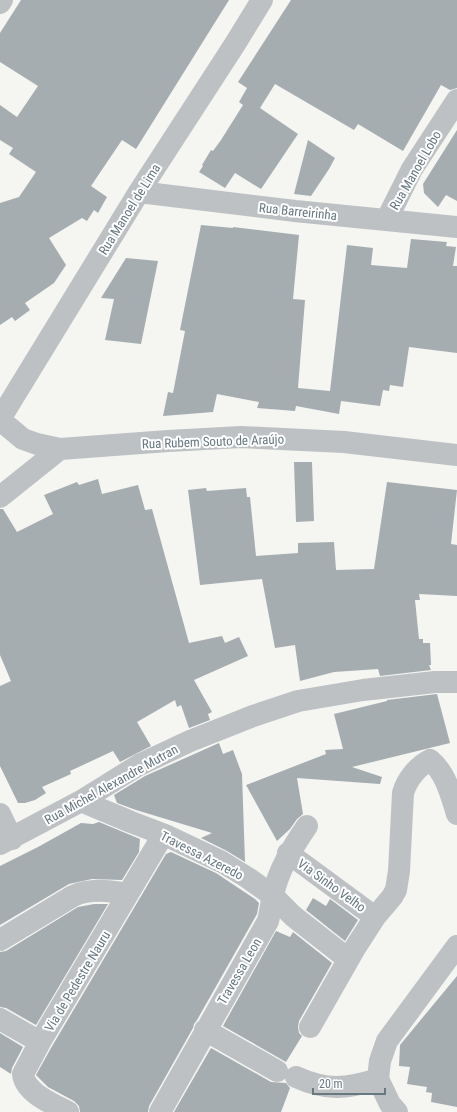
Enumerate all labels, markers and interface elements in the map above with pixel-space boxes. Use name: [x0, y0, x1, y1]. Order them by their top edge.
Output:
street label: Rua Manoel Lobo: [387, 128, 444, 213]
street label: Rua Manoel de Lima: [95, 161, 163, 257]
street label: Rua Barreirinha: [258, 200, 338, 223]
street label: Rua Rubem Souto de Araújo: [142, 432, 284, 451]
street label: Rua Michel Alexandre Mutran: [42, 742, 180, 827]
street label: Travessa Azeredo: [158, 828, 246, 883]
street label: Via Sinho Velho: [295, 856, 369, 915]
street label: Via de Pedestre Nauru: [42, 928, 113, 1034]
street label: Travessa Leon: [214, 936, 264, 1007]
scale bar: [313, 1070, 385, 1096]
text: 20 m: [319, 1077, 343, 1091]

